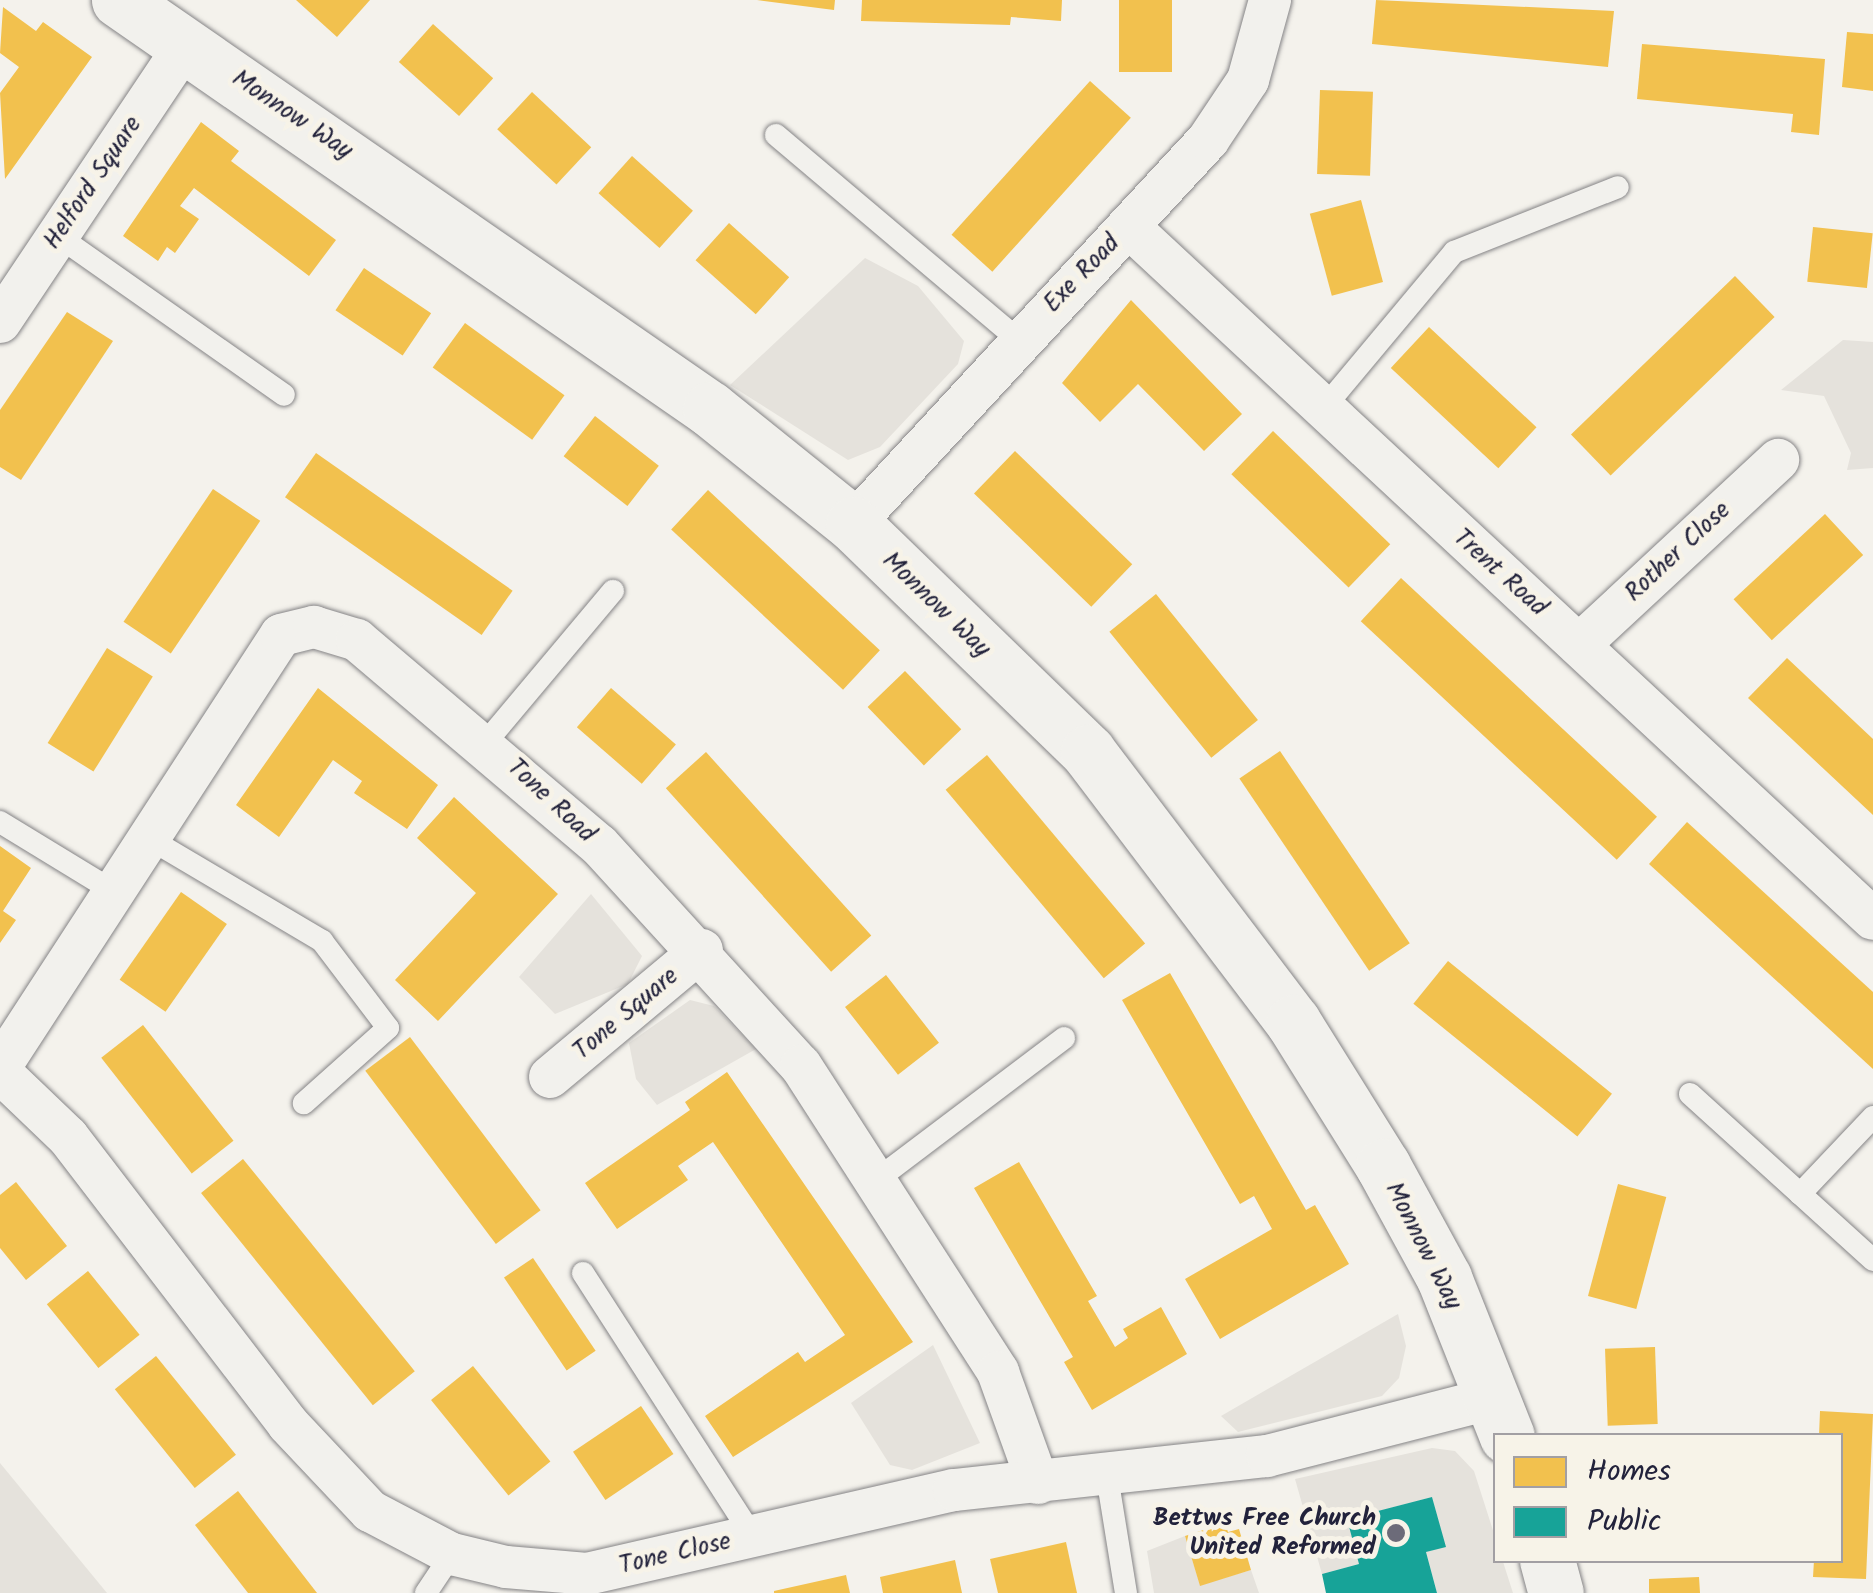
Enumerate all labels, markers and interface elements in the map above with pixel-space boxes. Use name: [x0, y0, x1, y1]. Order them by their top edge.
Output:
street label: Monnow Way: [226, 64, 358, 166]
street label: Helford Square: [37, 111, 149, 255]
street label: Exe Road: [1038, 229, 1126, 319]
street label: Rother Close: [1619, 496, 1737, 608]
street label: Trent Road: [1447, 523, 1553, 623]
street label: Monnow Way: [876, 546, 996, 664]
street label: Tone Road: [501, 753, 601, 849]
street label: Tone Square: [567, 961, 685, 1067]
street label: Monnow Way: [1378, 1177, 1468, 1315]
legend: [1493, 1433, 1843, 1563]
text: Homes: [1587, 1448, 1671, 1496]
text: Public: [1587, 1498, 1661, 1546]
place label: Bettws Free Church United Reformed: [1153, 1504, 1376, 1563]
marker: Bettws Free Church United Reformed: [1385, 1522, 1407, 1544]
street label: Tone Close: [616, 1527, 734, 1581]

